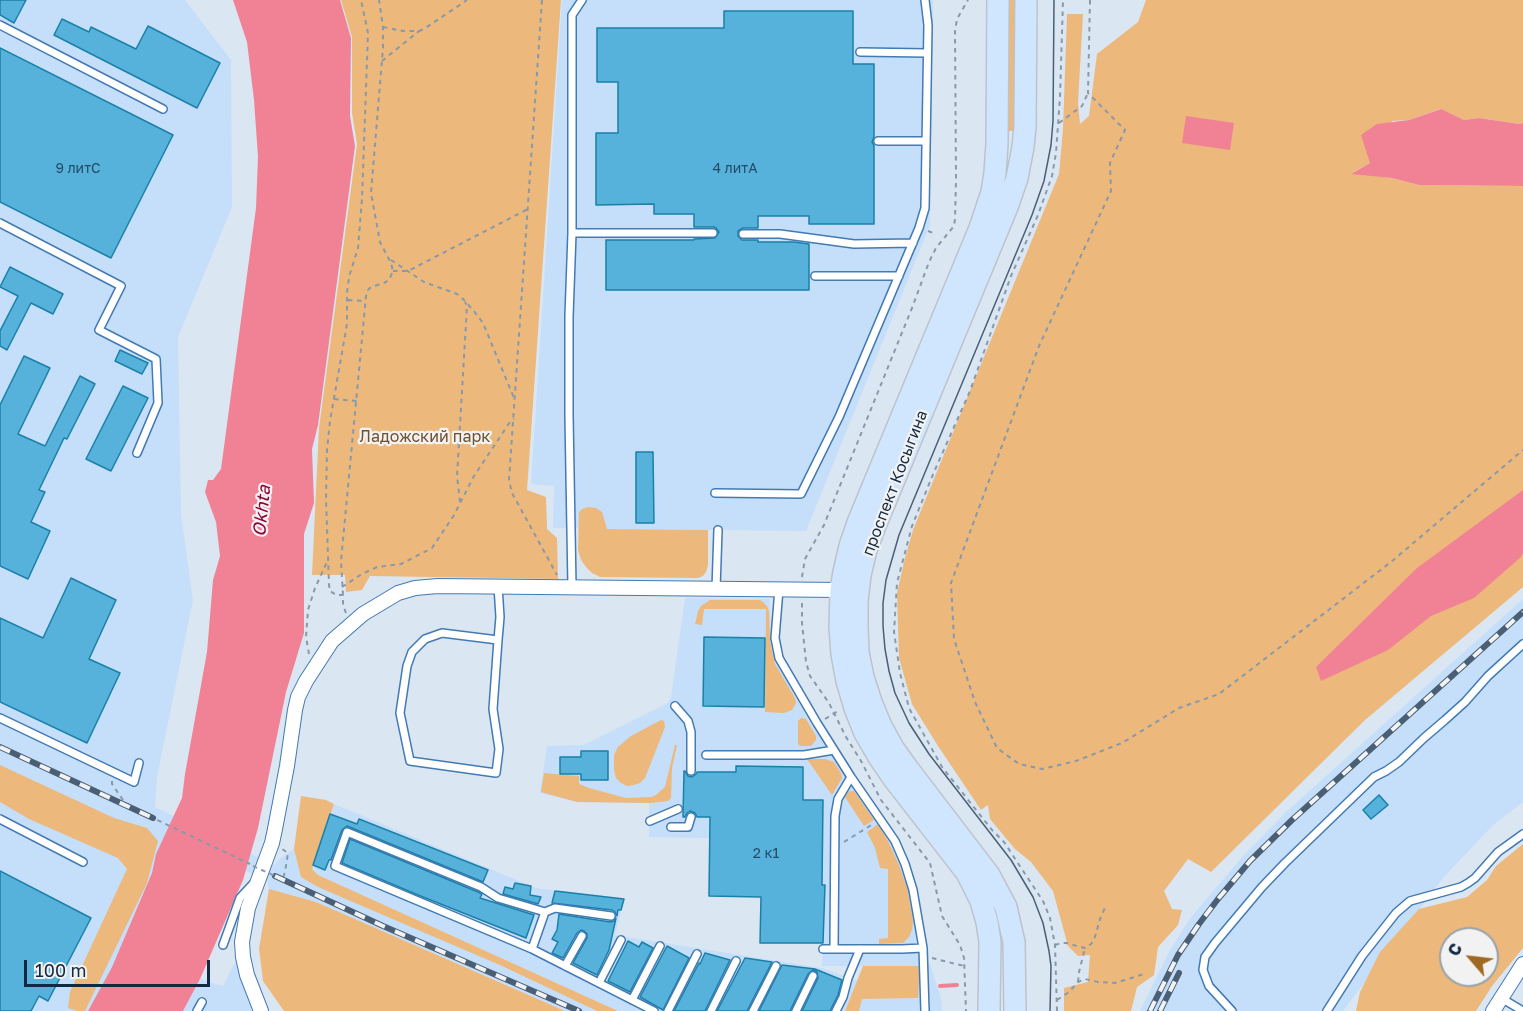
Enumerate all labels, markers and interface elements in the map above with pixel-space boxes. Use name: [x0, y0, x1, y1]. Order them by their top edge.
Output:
house number: 9 литС: [55, 161, 101, 177]
house number: 4 литА: [712, 161, 758, 177]
street label: проспект Косыгина: [858, 407, 932, 559]
park label: Ладожский парк: [359, 427, 491, 447]
water label: Okhta: [249, 484, 275, 538]
house number: 2 к1: [753, 846, 779, 862]
north arrow: [1439, 927, 1499, 987]
text: С: [1443, 940, 1466, 959]
scale bar: [27, 948, 213, 986]
text: 100 m: [35, 959, 86, 981]

